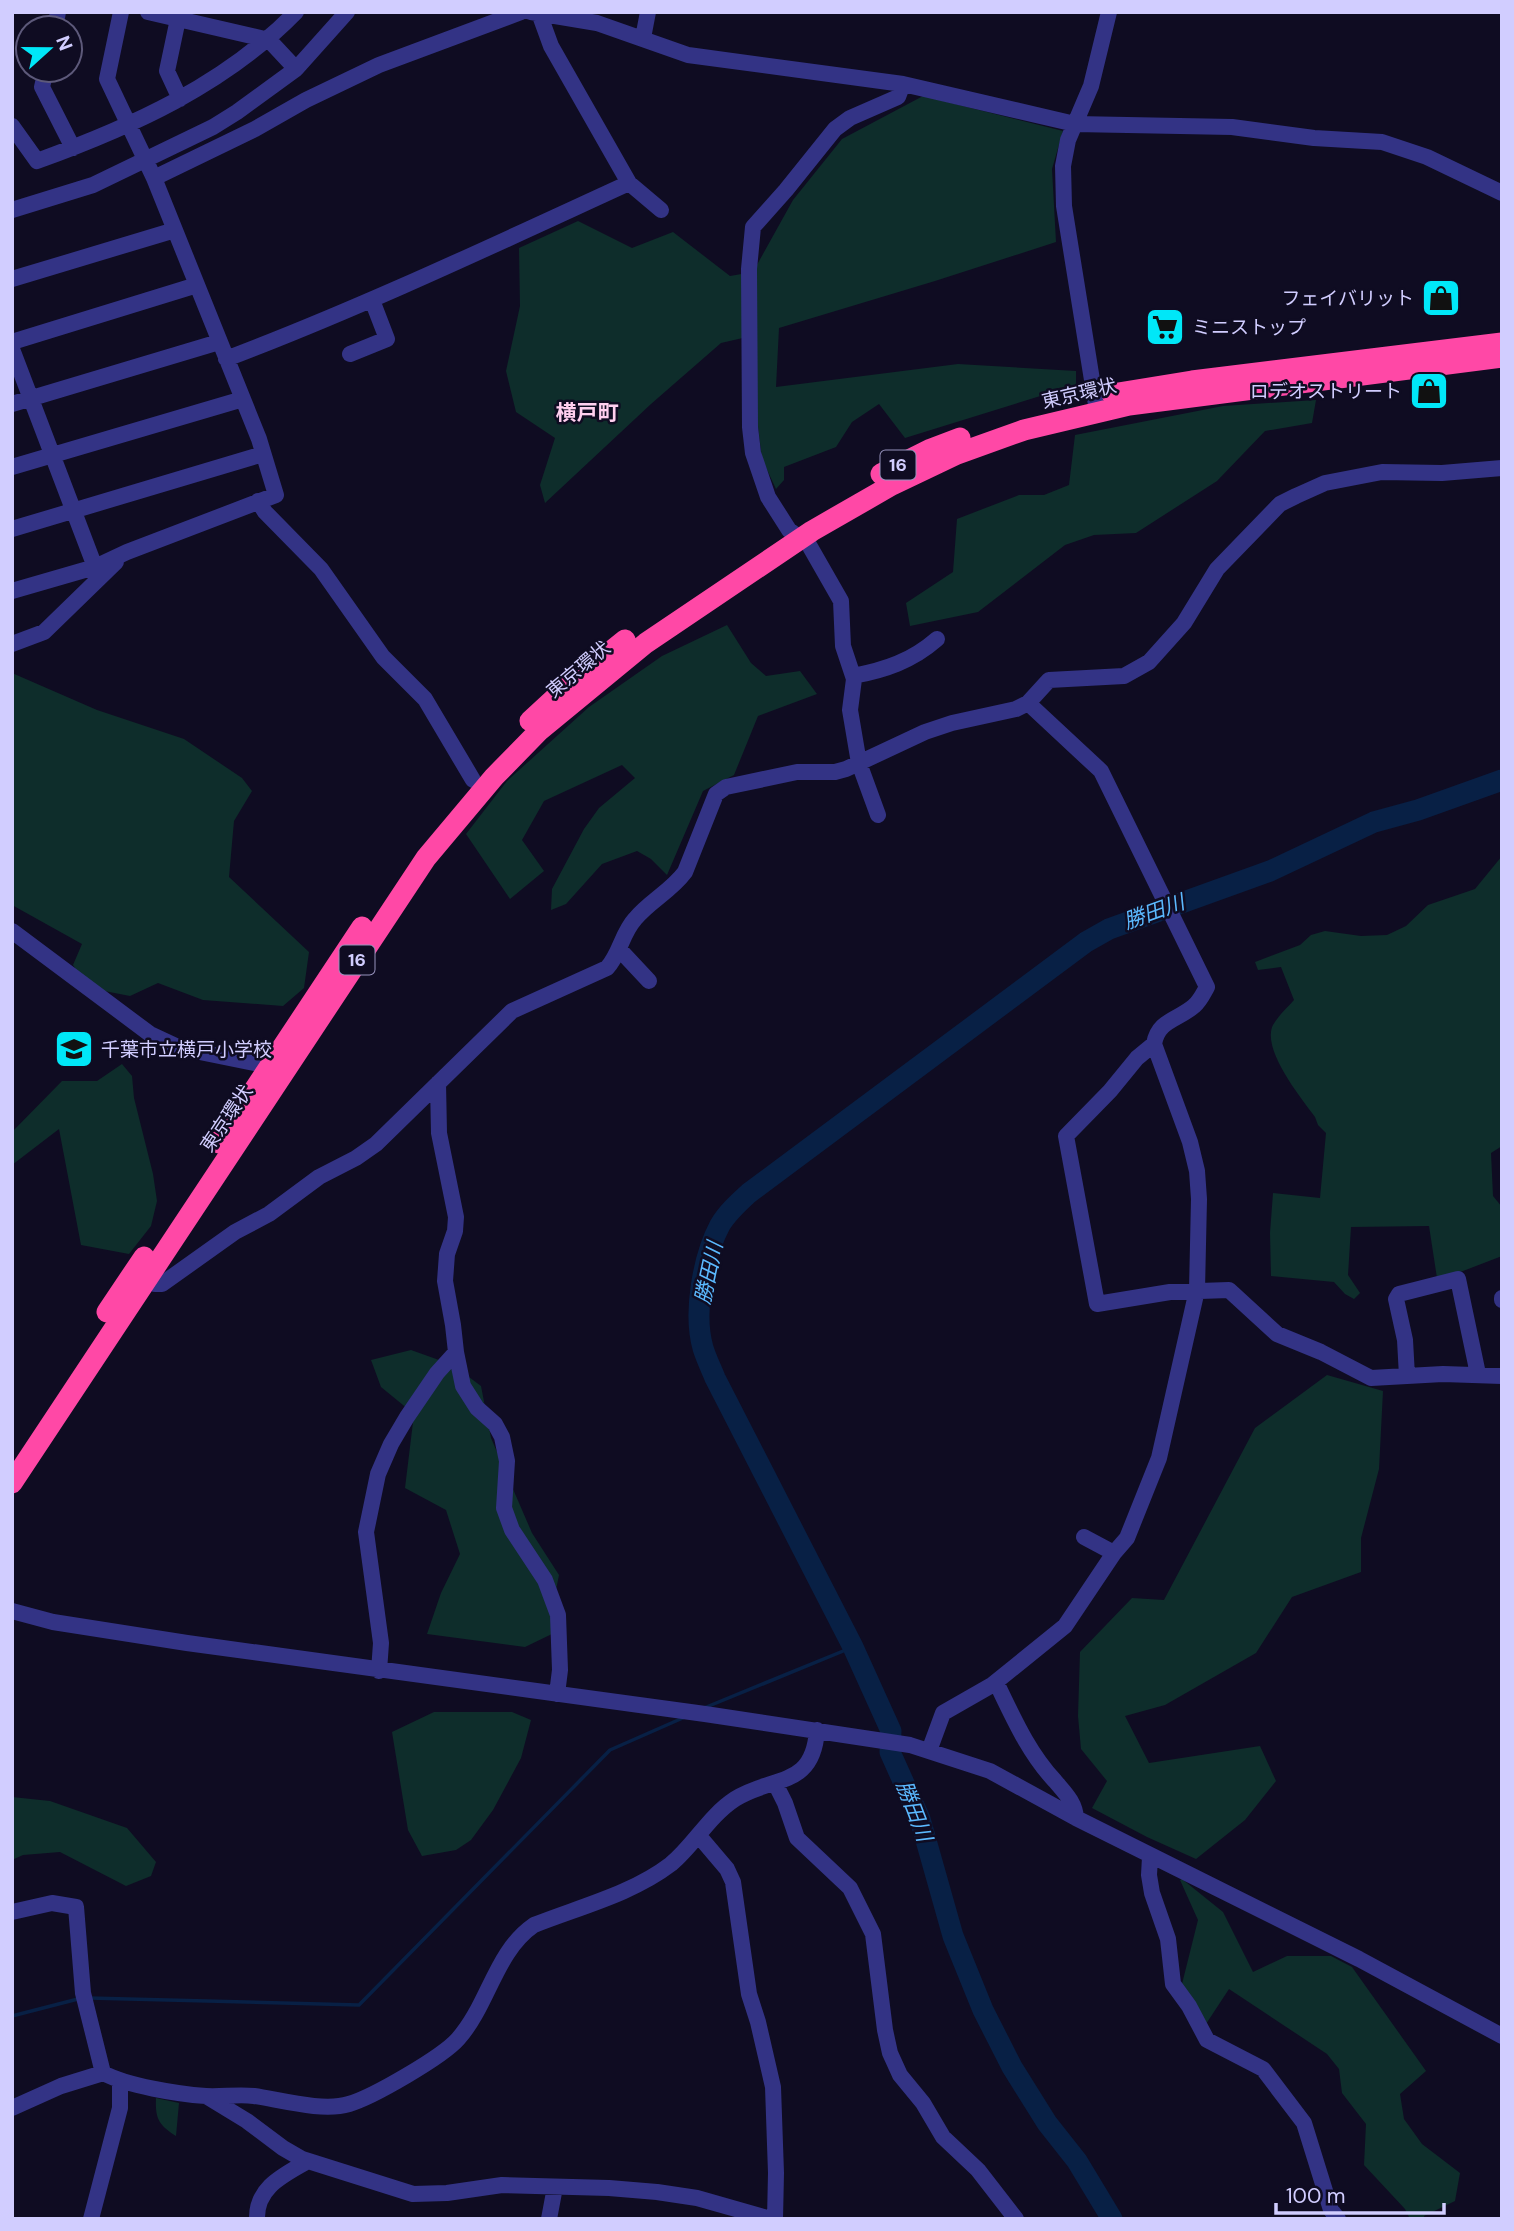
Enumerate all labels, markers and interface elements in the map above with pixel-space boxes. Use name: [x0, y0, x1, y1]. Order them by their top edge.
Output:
north arrow: [14, 14, 84, 84]
text: N: [50, 32, 79, 54]
shop icon: フェイバリット: [1420, 277, 1462, 319]
place label: フェイバリット: [1281, 286, 1414, 311]
supermarket icon: ミニストップ: [1144, 306, 1186, 348]
place label: ミニストップ: [1192, 315, 1306, 340]
shop icon: ロデオストリート: [1408, 370, 1450, 412]
street label: 東京環状: [1039, 373, 1119, 414]
place label: ロデオストリート: [1250, 379, 1402, 404]
district label: 横戸町: [556, 399, 619, 427]
road number: 16: [880, 450, 916, 480]
street label: 東京環状: [541, 635, 615, 703]
water label: 勝田川: [1120, 887, 1190, 936]
road number: 16: [340, 945, 374, 974]
school or university icon: 千葉市立横戸小学校: [53, 1028, 95, 1070]
place label: 千葉市立横戸小学校: [101, 1037, 272, 1062]
street label: 東京環状: [195, 1080, 258, 1157]
water label: 勝田川: [689, 1237, 730, 1307]
water label: 勝田川: [890, 1777, 939, 1847]
scale bar: [1276, 2172, 1444, 2216]
text: 100 m: [1286, 2182, 1346, 2210]

